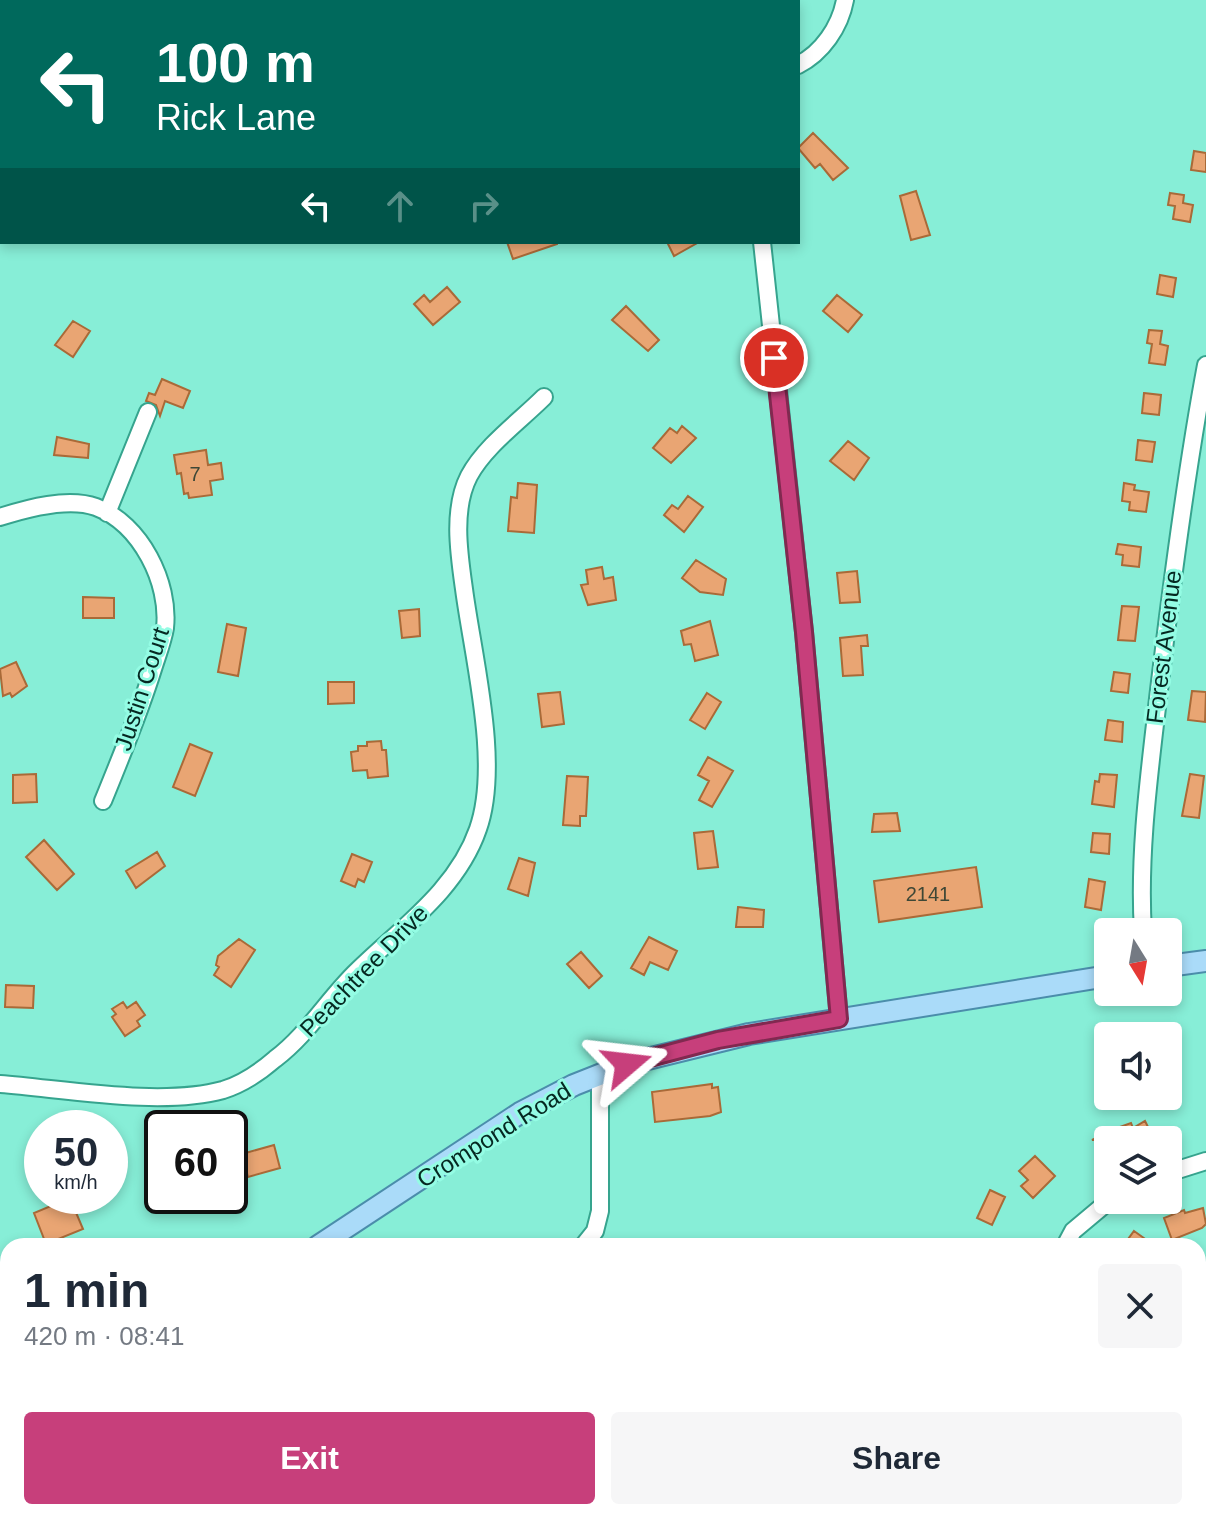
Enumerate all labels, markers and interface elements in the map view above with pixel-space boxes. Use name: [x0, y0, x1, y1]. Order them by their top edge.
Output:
text: 100 m: [156, 31, 315, 94]
icon: left: [24, 32, 128, 136]
text: Rick Lane: [156, 97, 316, 138]
icon: left: [294, 184, 338, 228]
icon: ahead: [378, 184, 422, 228]
icon: right: [462, 184, 506, 228]
pin: [740, 324, 808, 392]
icon: arrive: [752, 336, 796, 380]
house number: 7: [189, 463, 201, 485]
street label: Forest Avenue: [1141, 569, 1186, 725]
street label: Justin Court: [109, 623, 174, 754]
house number: 2141: [906, 883, 950, 905]
street label: Peachtree Drive: [294, 899, 433, 1042]
north arrow: [1094, 918, 1182, 1006]
map controls: [1094, 918, 1182, 1214]
position arrow: [585, 1022, 669, 1106]
button: sound: [1094, 1022, 1182, 1110]
street label: Crompond Road: [412, 1076, 576, 1193]
speed limit sign: 60: [144, 1110, 248, 1214]
button: layers: [1094, 1126, 1182, 1214]
text: 50: [54, 1130, 98, 1174]
text: km/h: [54, 1171, 98, 1193]
text: 1 min: [24, 1264, 149, 1317]
button: close: [1098, 1264, 1182, 1348]
text: 420 m · 08:41: [24, 1321, 184, 1351]
button: Exit: [24, 1412, 595, 1504]
button: Share: [611, 1412, 1182, 1504]

